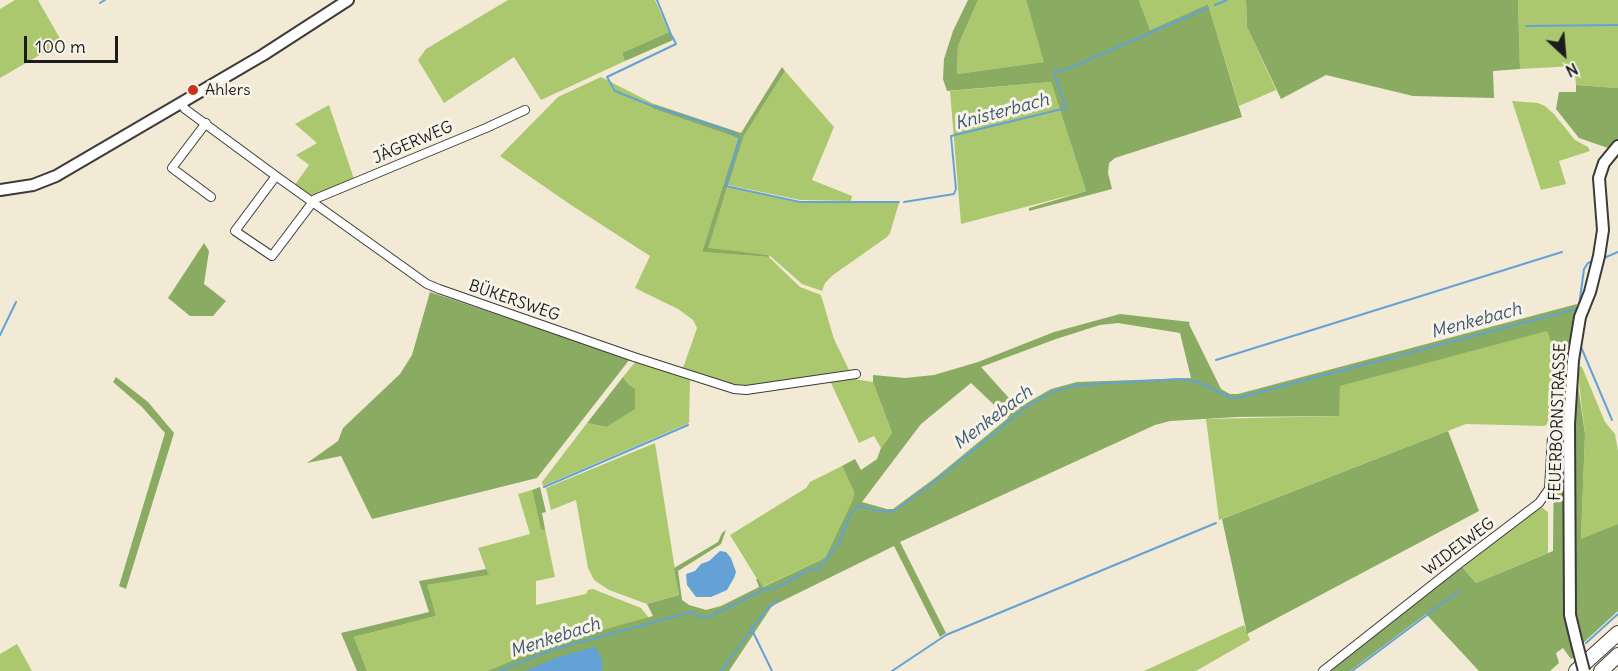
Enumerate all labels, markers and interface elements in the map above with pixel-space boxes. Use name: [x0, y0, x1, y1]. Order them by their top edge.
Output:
scale bar: [27, 24, 122, 62]
north arrow: [1534, 24, 1594, 84]
text: 100 m: [35, 35, 86, 58]
text: N: [1563, 59, 1581, 82]
place label: Ahlers: [205, 80, 251, 100]
marker: Ahlers: [186, 83, 200, 97]
water label: Knisterbach: [953, 89, 1051, 135]
street label: JÄGERWEG: [370, 118, 456, 168]
street label: BÜKERSWEG: [466, 276, 562, 326]
water label: Menkebach: [1428, 299, 1524, 343]
street label: FEUERBORNSTRASSE: [1546, 343, 1570, 501]
water label: Menkebach: [949, 381, 1037, 455]
street label: WIDEIWEG: [1419, 514, 1499, 580]
water label: Menkebach: [507, 613, 603, 663]

